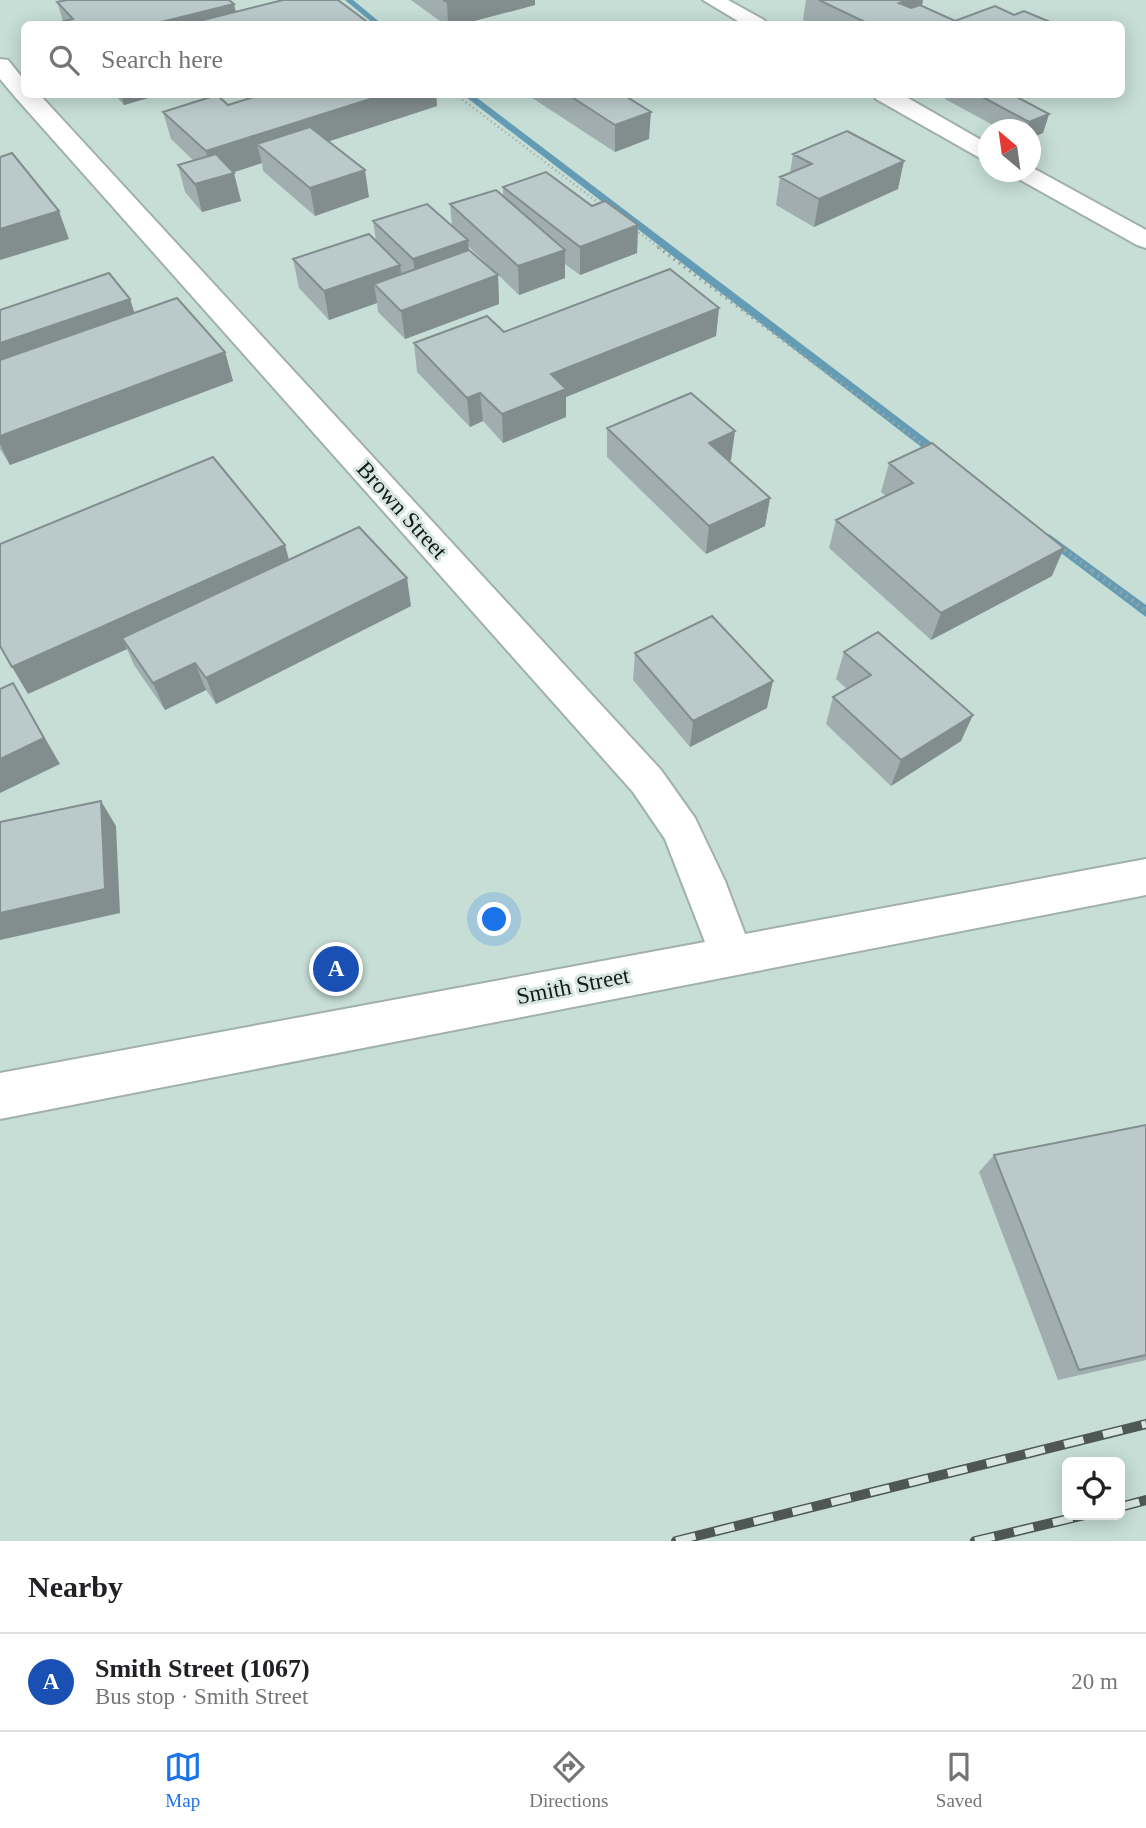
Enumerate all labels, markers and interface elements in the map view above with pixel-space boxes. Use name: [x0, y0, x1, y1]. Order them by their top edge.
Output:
search box: [21, 21, 1125, 98]
icon: search: [45, 41, 83, 79]
text: Search here: [101, 45, 223, 74]
north arrow: [978, 119, 1041, 182]
street label: Brown Street: [352, 456, 453, 564]
your location: [477, 902, 511, 936]
pin: A: [313, 943, 359, 995]
street label: Smith Street: [514, 963, 632, 1009]
map controls: [1062, 1457, 1125, 1520]
button: locate: [1062, 1457, 1125, 1520]
text: Nearby: [28, 1570, 123, 1603]
text: Smith Street (1067): [95, 1654, 310, 1683]
text: A: [43, 1669, 59, 1694]
text: 20 m: [1071, 1669, 1118, 1694]
text: Bus stop · Smith Street: [95, 1684, 308, 1709]
tab: Map: [164, 1748, 202, 1812]
tab: Directions: [529, 1748, 608, 1812]
tab: Saved: [936, 1748, 982, 1812]

